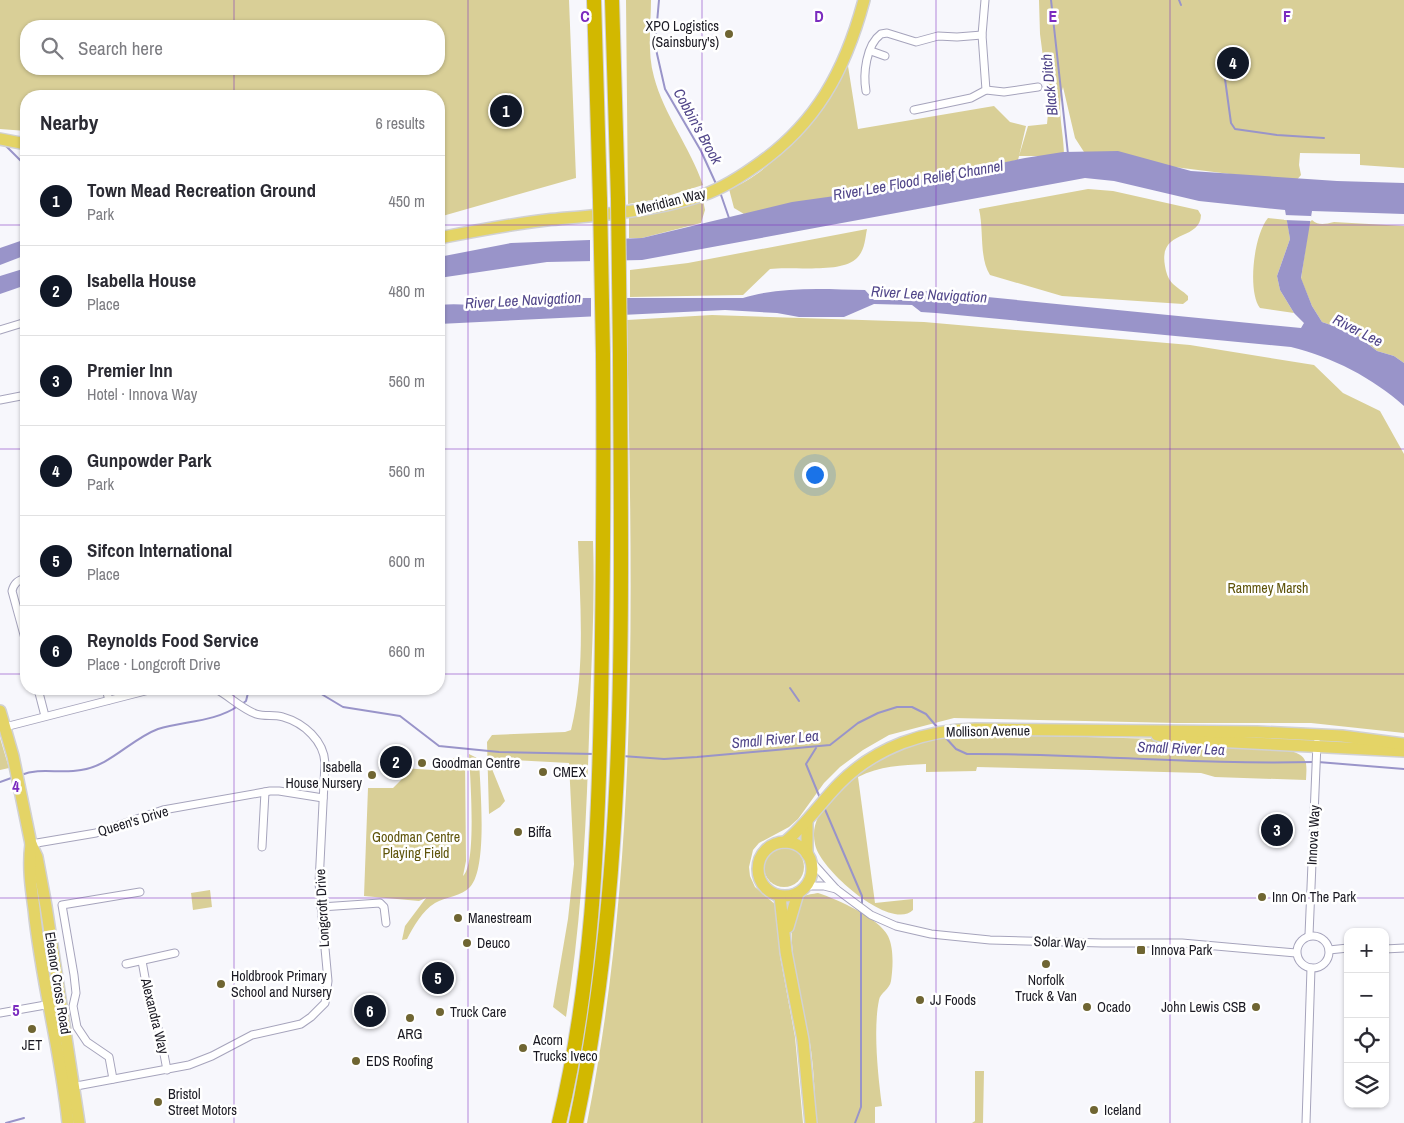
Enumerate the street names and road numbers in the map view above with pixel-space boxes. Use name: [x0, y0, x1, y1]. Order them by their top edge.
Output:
street label: Meridian Way: [634, 184, 708, 218]
street label: Mollison Avenue: [946, 721, 1030, 741]
street label: Queen's Drive: [95, 802, 171, 840]
street label: Innova Way: [1302, 804, 1324, 866]
street label: Longcroft Drive: [311, 868, 333, 948]
street label: Eleanor Cross Road: [41, 931, 75, 1035]
street label: Solar Way: [1033, 932, 1087, 952]
street label: Alexandra Way: [137, 975, 173, 1056]

